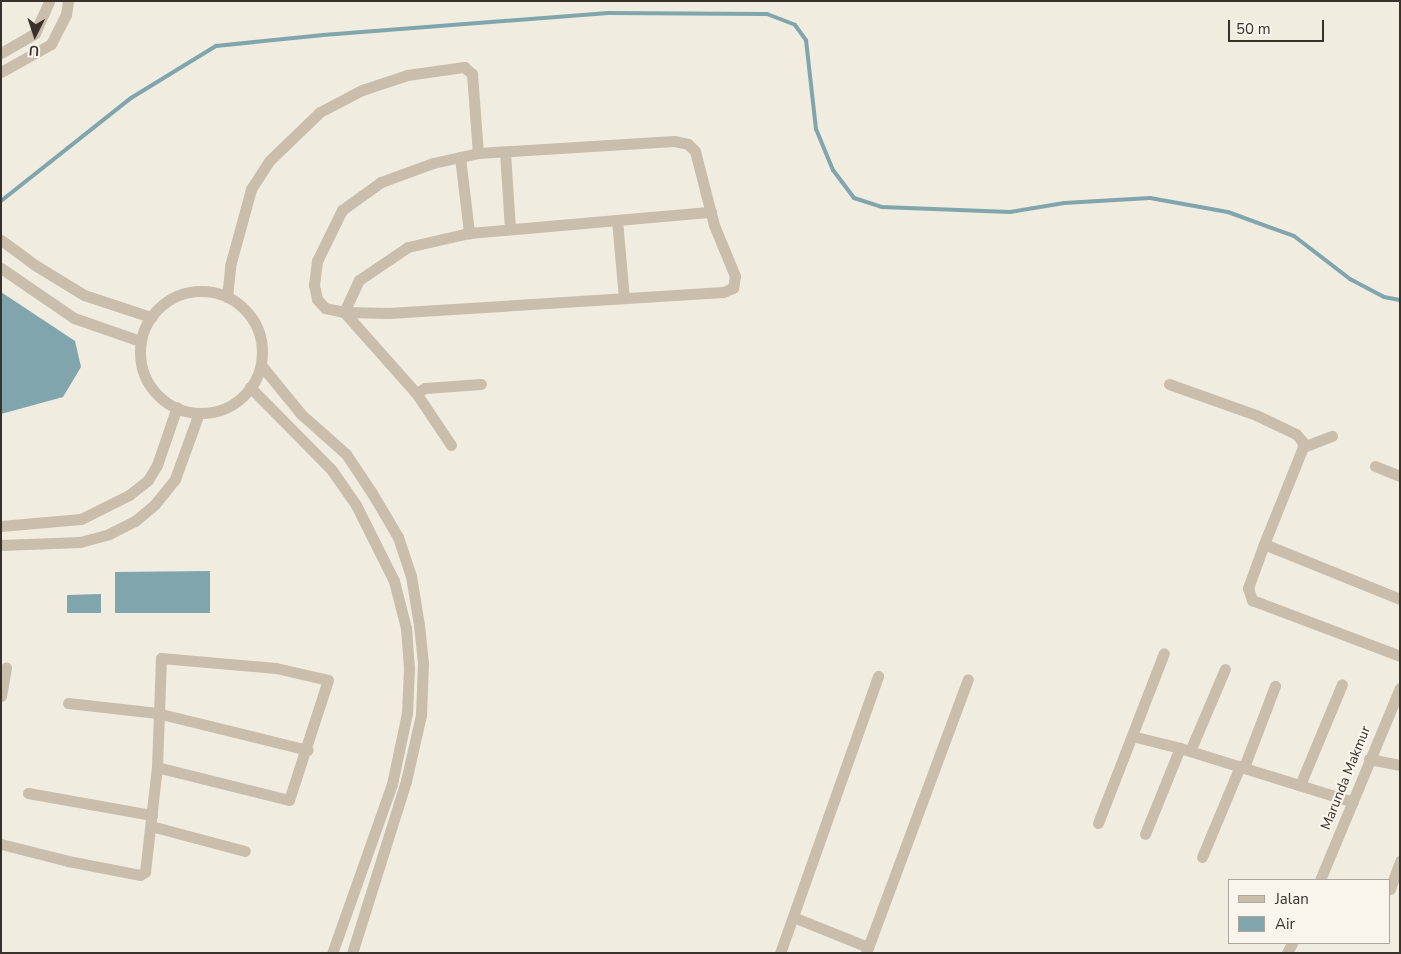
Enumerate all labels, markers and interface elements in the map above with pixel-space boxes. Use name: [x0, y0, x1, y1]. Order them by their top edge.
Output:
north arrow: [10, 10, 60, 60]
scale bar: [1231, 10, 1327, 42]
text: 50 m: [1236, 19, 1271, 39]
text: U: [28, 41, 40, 60]
street label: Marunda Makmur: [1317, 724, 1375, 832]
legend: [1228, 879, 1391, 944]
text: Jalan: [1275, 889, 1309, 909]
text: Air: [1275, 914, 1295, 934]

